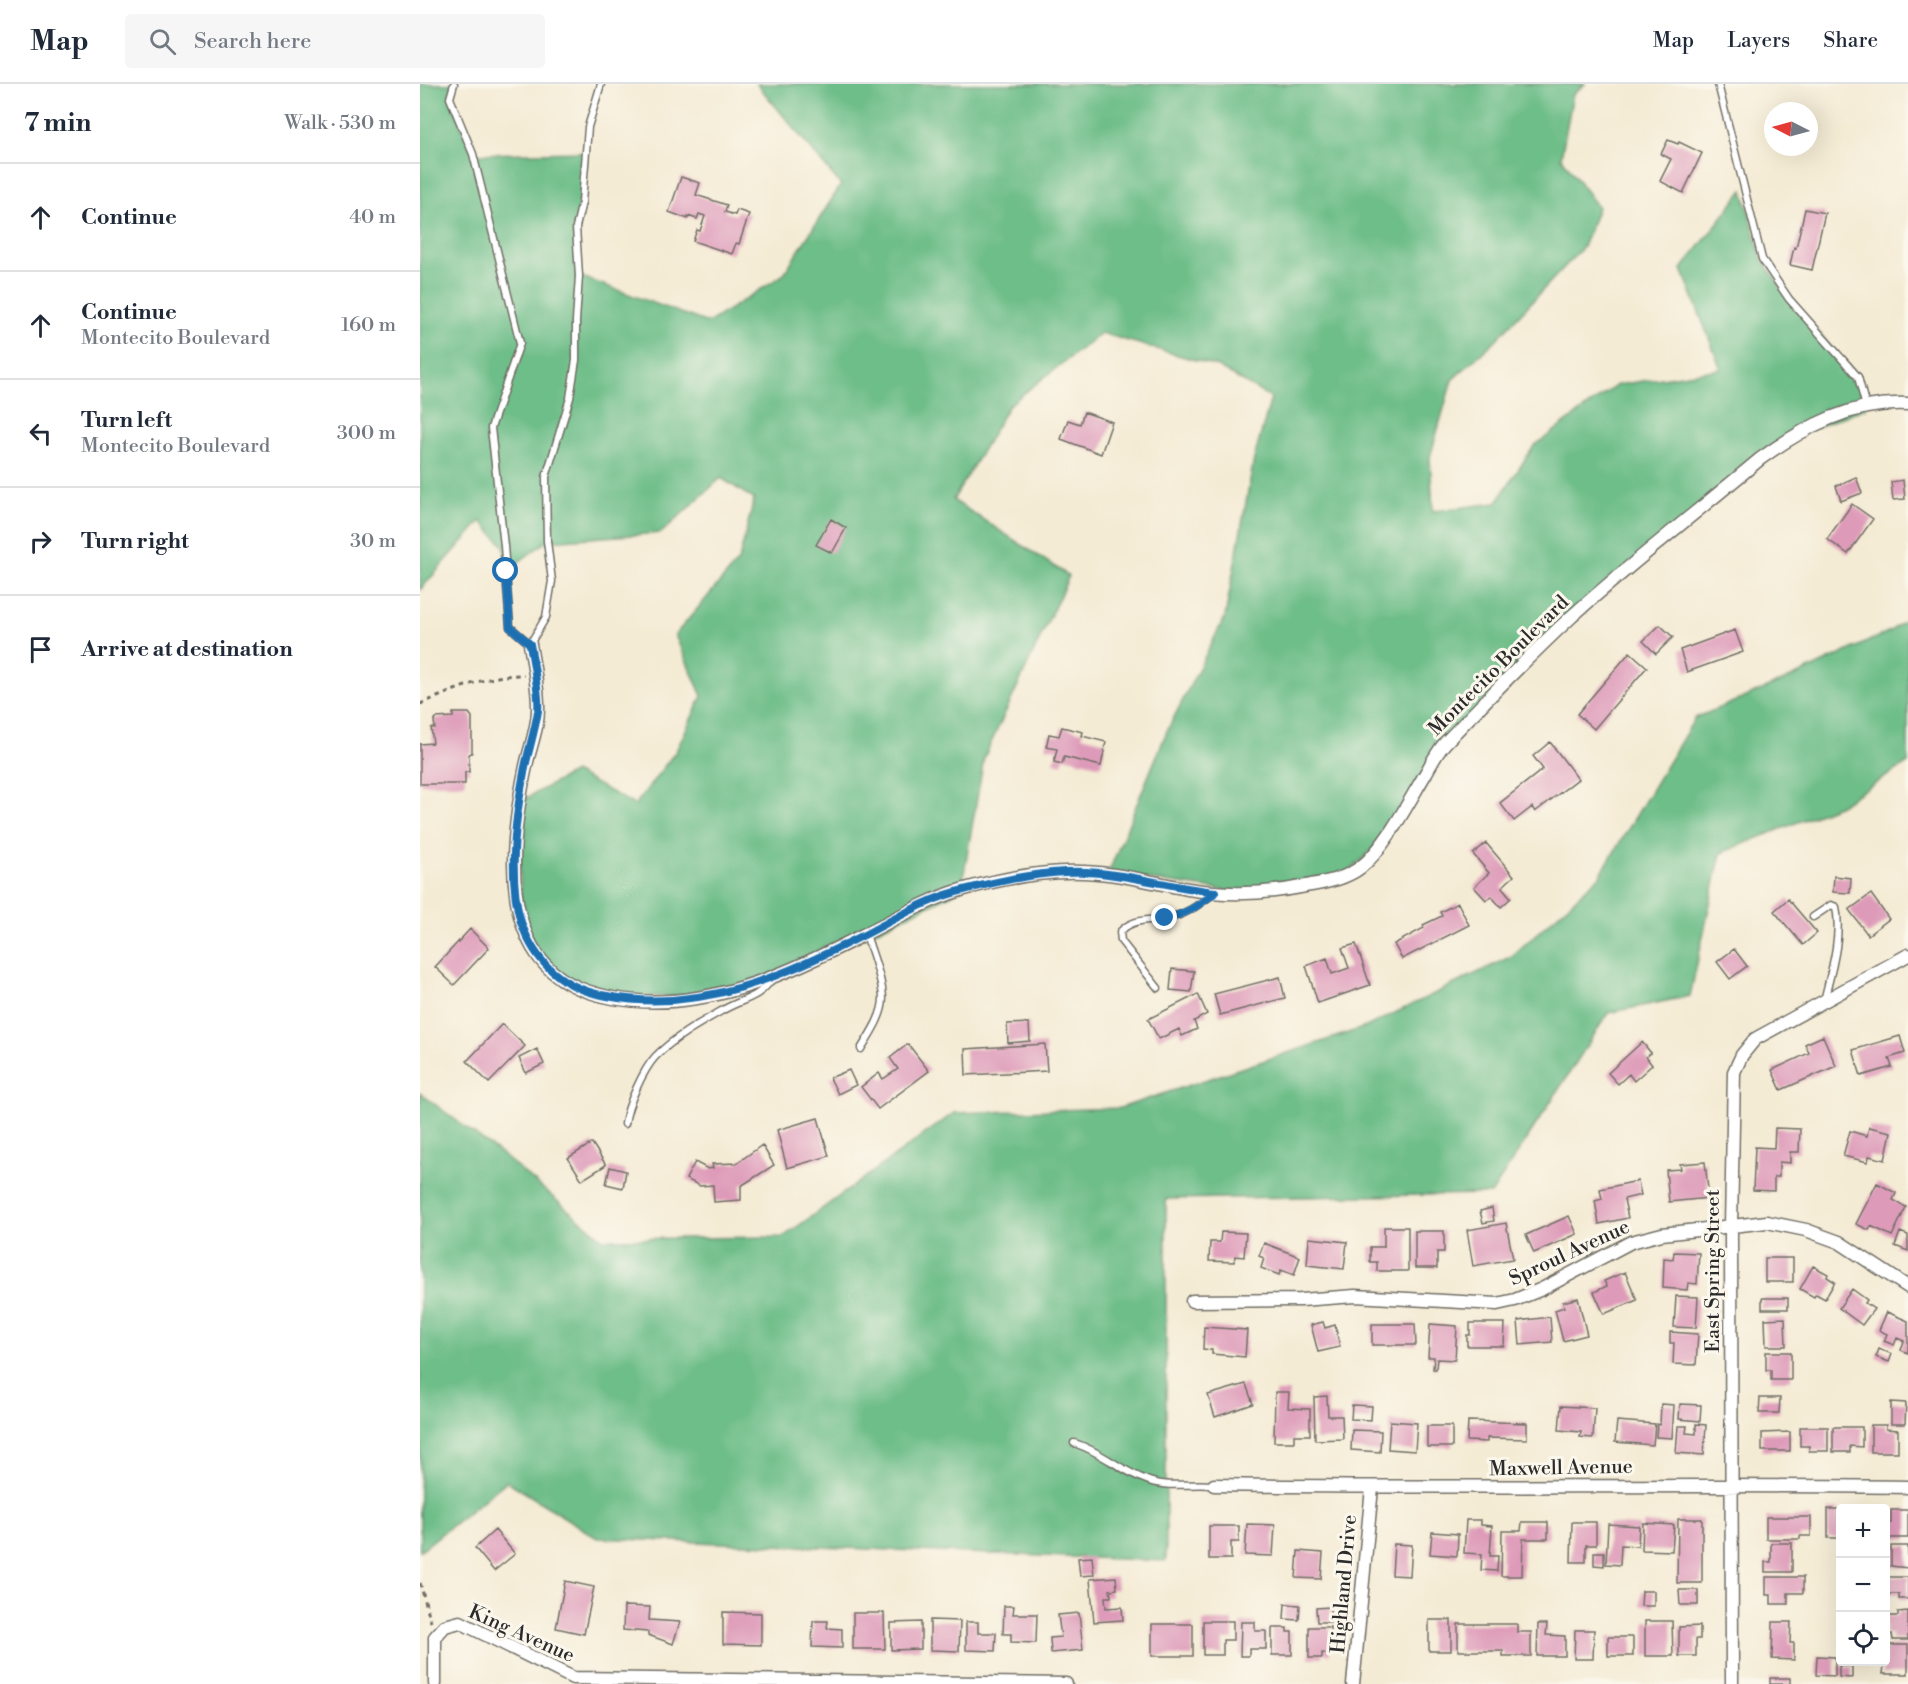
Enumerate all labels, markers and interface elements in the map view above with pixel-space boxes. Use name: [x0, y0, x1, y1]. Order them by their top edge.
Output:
search box: [125, 14, 545, 68]
text: Map: [30, 24, 89, 59]
icon: search: [146, 25, 179, 58]
text: Search here: [194, 28, 311, 55]
text: Map: [1653, 28, 1694, 54]
text: Layers: [1727, 28, 1790, 54]
text: Share: [1823, 28, 1878, 54]
north arrow: [1764, 102, 1818, 156]
text: 7 min: [24, 107, 91, 139]
text: Walk · 530 m: [284, 111, 396, 136]
icon: ahead: [24, 201, 57, 234]
text: Continue: [81, 204, 177, 231]
text: 40 m: [349, 205, 396, 230]
text: Continue: [81, 299, 177, 326]
icon: ahead: [24, 309, 57, 342]
text: 160 m: [341, 313, 396, 338]
text: Montecito Boulevard: [81, 326, 270, 351]
text: Turn left: [81, 407, 172, 434]
icon: left: [24, 417, 57, 450]
text: 300 m: [337, 421, 396, 446]
text: Montecito Boulevard: [81, 434, 270, 459]
icon: right: [24, 525, 57, 558]
text: Turn right: [81, 528, 189, 555]
text: 30 m: [350, 529, 396, 554]
route start: [492, 557, 518, 583]
street label: Montecito Boulevard: [1423, 590, 1575, 742]
icon: arrive: [24, 633, 57, 666]
text: Arrive at destination: [81, 636, 293, 663]
route end: [1151, 904, 1177, 930]
street label: East Spring Street: [1701, 1189, 1726, 1353]
street label: Sproul Avenue: [1505, 1215, 1634, 1292]
street label: Maxwell Avenue: [1489, 1455, 1633, 1482]
map controls: [1836, 1504, 1890, 1666]
button: +: [1836, 1504, 1890, 1558]
street label: Highland Drive: [1326, 1514, 1363, 1655]
button: −: [1836, 1558, 1890, 1612]
street label: King Avenue: [464, 1600, 578, 1669]
button: locate: [1836, 1612, 1890, 1666]

